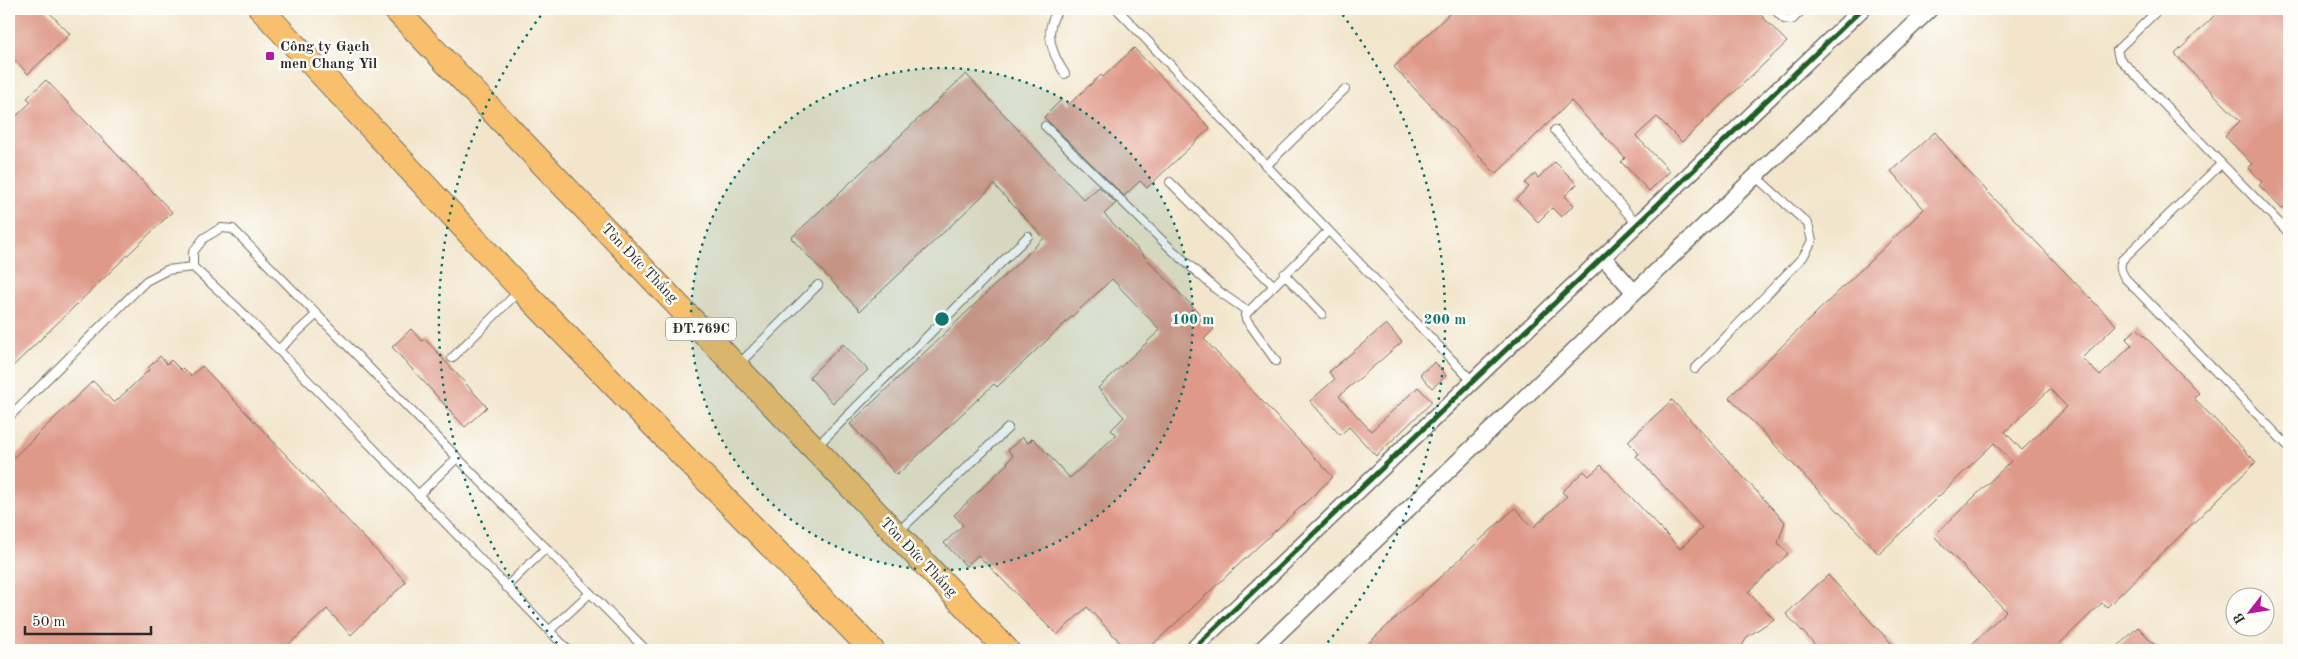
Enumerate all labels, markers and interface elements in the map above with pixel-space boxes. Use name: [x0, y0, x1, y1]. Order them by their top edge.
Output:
place label: Công ty Gạch men Chang Yil: [280, 40, 378, 72]
marker: Công ty Gạch men Chang Yil: [264, 50, 276, 62]
street label: Tôn Đức Thắng: [598, 220, 682, 306]
centre of rings: [933, 310, 951, 328]
text: 100 m: [1172, 313, 1214, 328]
text: 200 m: [1424, 313, 1466, 328]
road number: ĐT.769C: [666, 318, 736, 340]
street label: Tôn Đức Thắng: [877, 514, 961, 600]
north arrow: [2226, 586, 2276, 636]
scale bar: [25, 604, 151, 636]
text: B: [2231, 610, 2248, 626]
text: 50 m: [32, 615, 66, 630]

